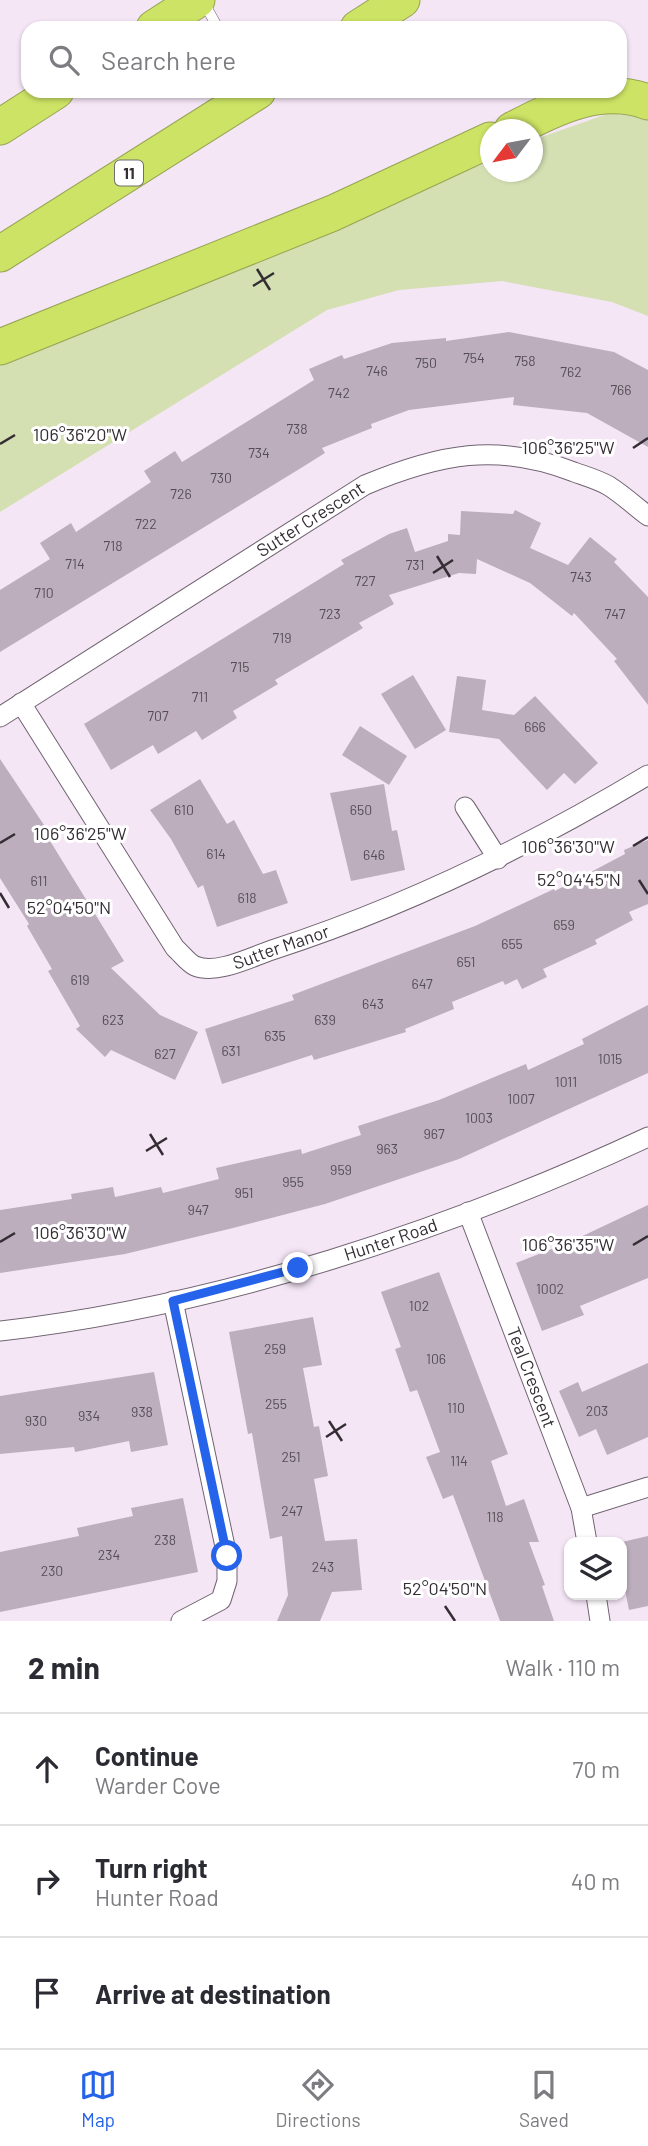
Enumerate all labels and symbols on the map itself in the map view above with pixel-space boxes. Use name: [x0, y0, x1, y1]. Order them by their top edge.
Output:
north arrow: [480, 119, 543, 182]
road number: 11: [115, 160, 143, 186]
house number: 754: [463, 349, 485, 366]
house number: 758: [514, 352, 536, 369]
house number: 750: [415, 354, 437, 371]
house number: 746: [366, 362, 388, 379]
house number: 762: [560, 363, 582, 380]
house number: 766: [610, 381, 632, 398]
house number: 742: [328, 384, 350, 401]
house number: 738: [286, 420, 308, 437]
text: 106°36'20"W: [33, 423, 127, 445]
text: 106°36'25"W: [522, 436, 615, 458]
house number: 734: [248, 444, 270, 461]
house number: 730: [210, 469, 232, 486]
street label: Sutter Crescent: [252, 476, 368, 561]
house number: 726: [170, 485, 192, 502]
house number: 722: [135, 515, 157, 532]
house number: 718: [104, 537, 122, 554]
house number: 714: [65, 555, 85, 572]
house number: 731: [406, 556, 424, 573]
house number: 743: [570, 568, 592, 585]
house number: 727: [355, 572, 376, 589]
house number: 710: [34, 584, 54, 601]
house number: 723: [319, 605, 341, 622]
house number: 747: [605, 605, 626, 622]
house number: 719: [273, 629, 291, 646]
house number: 715: [231, 658, 249, 675]
house number: 711: [192, 688, 208, 705]
house number: 707: [147, 707, 169, 724]
house number: 666: [524, 718, 546, 735]
house number: 610: [174, 801, 194, 818]
house number: 650: [350, 801, 372, 818]
text: 106°36'25"W: [34, 822, 127, 844]
text: 106°36'30"W: [521, 835, 615, 857]
house number: 614: [206, 845, 226, 862]
house number: 646: [363, 846, 385, 863]
text: 52°04'45"N: [537, 868, 621, 890]
house number: 611: [31, 872, 47, 889]
house number: 618: [237, 889, 257, 906]
text: 52°04'50"N: [27, 896, 111, 918]
house number: 659: [553, 916, 575, 933]
street label: Sutter Manor: [230, 919, 332, 974]
house number: 655: [501, 935, 523, 952]
house number: 651: [457, 953, 475, 970]
house number: 619: [70, 971, 90, 988]
house number: 647: [411, 975, 433, 992]
house number: 643: [362, 995, 384, 1012]
house number: 623: [102, 1011, 124, 1028]
house number: 639: [314, 1011, 336, 1028]
house number: 635: [264, 1027, 286, 1044]
house number: 631: [221, 1042, 241, 1059]
house number: 627: [154, 1045, 176, 1062]
house number: 1015: [598, 1050, 622, 1067]
house number: 1011: [555, 1073, 577, 1090]
house number: 1007: [507, 1090, 535, 1107]
house number: 1003: [465, 1109, 493, 1126]
house number: 967: [423, 1125, 445, 1142]
house number: 963: [376, 1140, 398, 1157]
house number: 959: [330, 1161, 352, 1178]
house number: 955: [282, 1173, 304, 1190]
house number: 951: [235, 1184, 254, 1201]
house number: 947: [187, 1201, 209, 1218]
street label: Hunter Road: [341, 1213, 440, 1265]
text: 106°36'30"W: [33, 1221, 127, 1243]
text: 106°36'35"W: [522, 1233, 614, 1255]
route end: [282, 1252, 313, 1283]
house number: 1002: [536, 1280, 564, 1297]
house number: 102: [409, 1297, 429, 1314]
street label: Teal Crescent: [503, 1323, 561, 1431]
house number: 259: [264, 1340, 286, 1357]
house number: 106: [426, 1350, 446, 1367]
house number: 255: [265, 1395, 287, 1412]
house number: 110: [447, 1399, 465, 1416]
house number: 203: [586, 1402, 608, 1419]
house number: 938: [131, 1403, 153, 1420]
house number: 934: [78, 1407, 100, 1424]
house number: 930: [25, 1412, 47, 1429]
house number: 251: [281, 1448, 301, 1465]
house number: 114: [450, 1452, 468, 1469]
house number: 247: [281, 1502, 303, 1519]
house number: 118: [486, 1508, 504, 1525]
house number: 238: [154, 1531, 176, 1548]
route start: [211, 1540, 242, 1571]
house number: 234: [98, 1546, 120, 1563]
house number: 243: [312, 1558, 334, 1575]
house number: 230: [41, 1562, 63, 1579]
text: 52°04'50"N: [403, 1577, 487, 1599]

